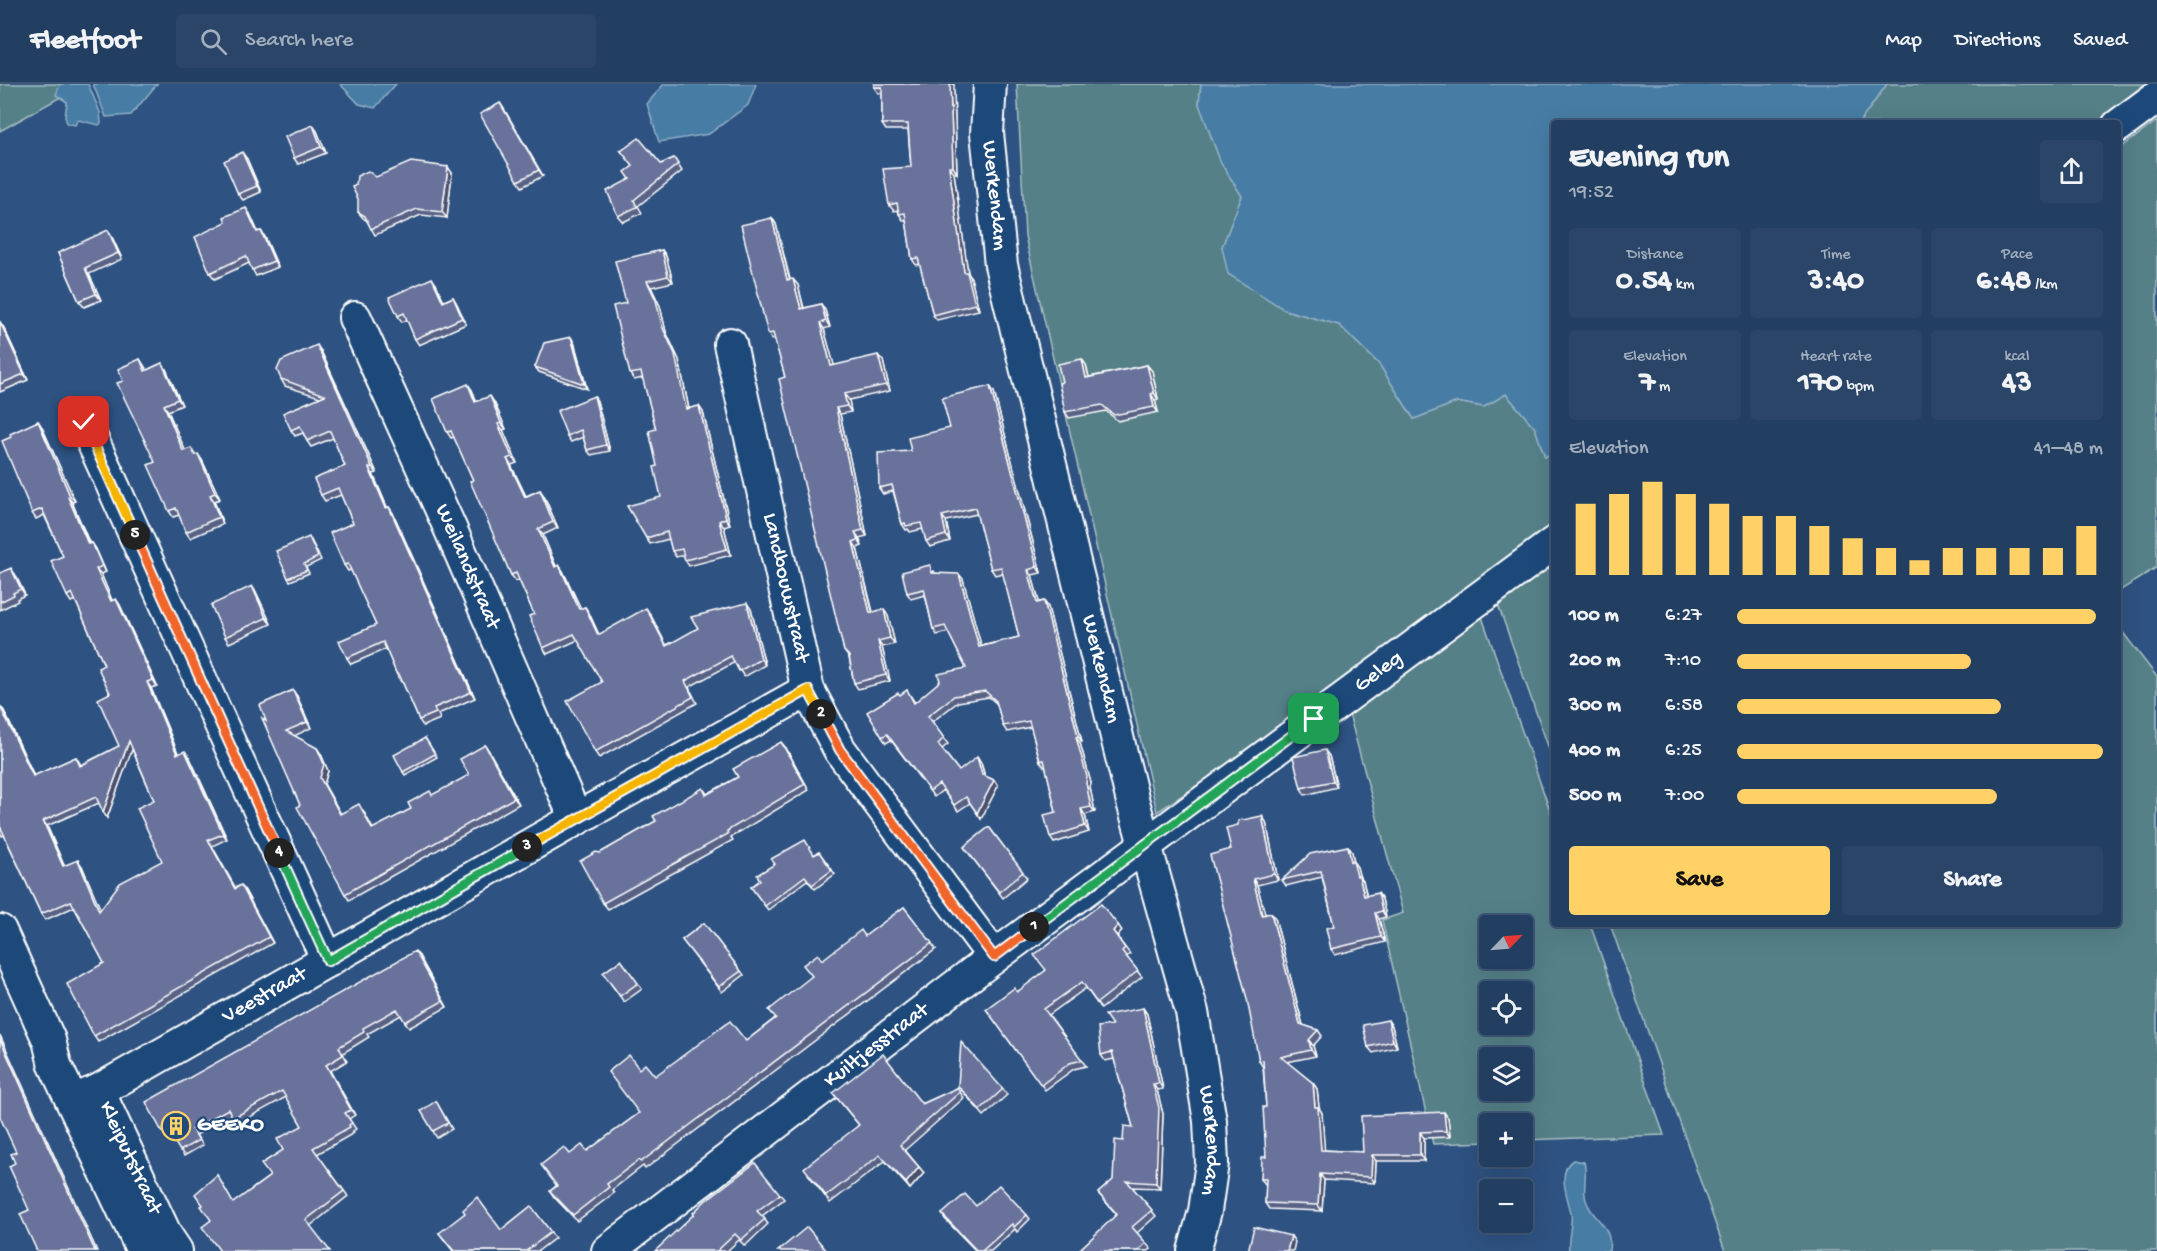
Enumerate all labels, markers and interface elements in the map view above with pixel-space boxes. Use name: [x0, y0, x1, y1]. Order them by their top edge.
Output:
search box: [176, 14, 596, 68]
text: Fleetfoot: [30, 25, 140, 58]
icon: search: [197, 25, 230, 58]
text: Search here: [245, 28, 353, 54]
text: Map: [1885, 29, 1922, 54]
text: Directions: [1955, 29, 2040, 54]
text: Saved: [2073, 29, 2127, 54]
street label: Werkendam: [975, 139, 1012, 252]
text: Evening run: [1569, 140, 1729, 178]
button: share: [2040, 140, 2103, 203]
text: 19:52: [1569, 182, 1614, 205]
text: Distance: [1627, 246, 1683, 265]
text: Time: [1821, 246, 1851, 265]
text: Pace: [2001, 246, 2033, 265]
text: 0.54: [1616, 265, 1672, 300]
text: 3:40: [1808, 265, 1864, 300]
text: 6:48: [1976, 265, 2032, 300]
text: km: [1672, 276, 1694, 295]
text: /km: [2032, 276, 2058, 295]
text: Elevation: [1623, 348, 1687, 367]
text: Heart rate: [1800, 348, 1872, 367]
text: kcal: [2005, 348, 2029, 367]
text: 7: [1640, 367, 1655, 402]
text: 170: [1798, 367, 1843, 402]
text: 43: [2002, 367, 2032, 402]
text: m: [1655, 378, 1670, 397]
text: bpm: [1843, 378, 1874, 397]
pin: [58, 396, 109, 447]
icon: check: [67, 405, 100, 438]
text: Elevation: [1569, 438, 1649, 461]
text: 41–48 m: [2034, 438, 2103, 461]
street label: Weilandstraat: [428, 501, 506, 635]
street label: Landbouwstraat: [756, 511, 815, 667]
pin: 5: [120, 520, 150, 550]
text: 5: [131, 525, 139, 544]
text: 100 m: [1569, 605, 1619, 628]
text: 6:27: [1665, 605, 1702, 628]
street label: Werkendam: [1075, 613, 1126, 726]
street label: Geleg: [1350, 646, 1408, 699]
text: 200 m: [1569, 650, 1620, 673]
text: 7:10: [1665, 650, 1701, 673]
pin: [1288, 693, 1339, 744]
text: 300 m: [1569, 695, 1621, 718]
text: 6:58: [1665, 695, 1703, 718]
pin: 2: [806, 699, 836, 729]
icon: arrive: [1297, 702, 1330, 735]
text: 2: [817, 704, 825, 723]
text: 400 m: [1569, 740, 1620, 763]
text: 6:25: [1665, 740, 1702, 763]
text: 500 m: [1569, 785, 1621, 808]
text: 7:00: [1665, 785, 1704, 808]
pin: 3: [512, 832, 542, 862]
text: 3: [523, 837, 531, 856]
pin: 4: [264, 838, 294, 868]
text: 4: [275, 843, 283, 862]
button: Save: [1569, 846, 1830, 915]
button: Share: [1842, 846, 2103, 915]
pin: 1: [1019, 912, 1049, 942]
north arrow: [1479, 915, 1533, 969]
map controls: [1479, 915, 1533, 1233]
text: 1: [1031, 917, 1037, 936]
street label: Veestraat: [217, 961, 314, 1031]
button: locate: [1479, 981, 1533, 1035]
street label: Kuiltjesstraat: [819, 997, 936, 1094]
button: layers: [1479, 1047, 1533, 1101]
street label: Werkendam: [1191, 1084, 1225, 1198]
street label: Kleiputstraat: [92, 1098, 168, 1221]
building icon: GEEKO: [160, 1110, 192, 1142]
place label: GEEKO: [197, 1113, 264, 1139]
button: +: [1479, 1113, 1533, 1167]
button: −: [1479, 1179, 1533, 1233]

